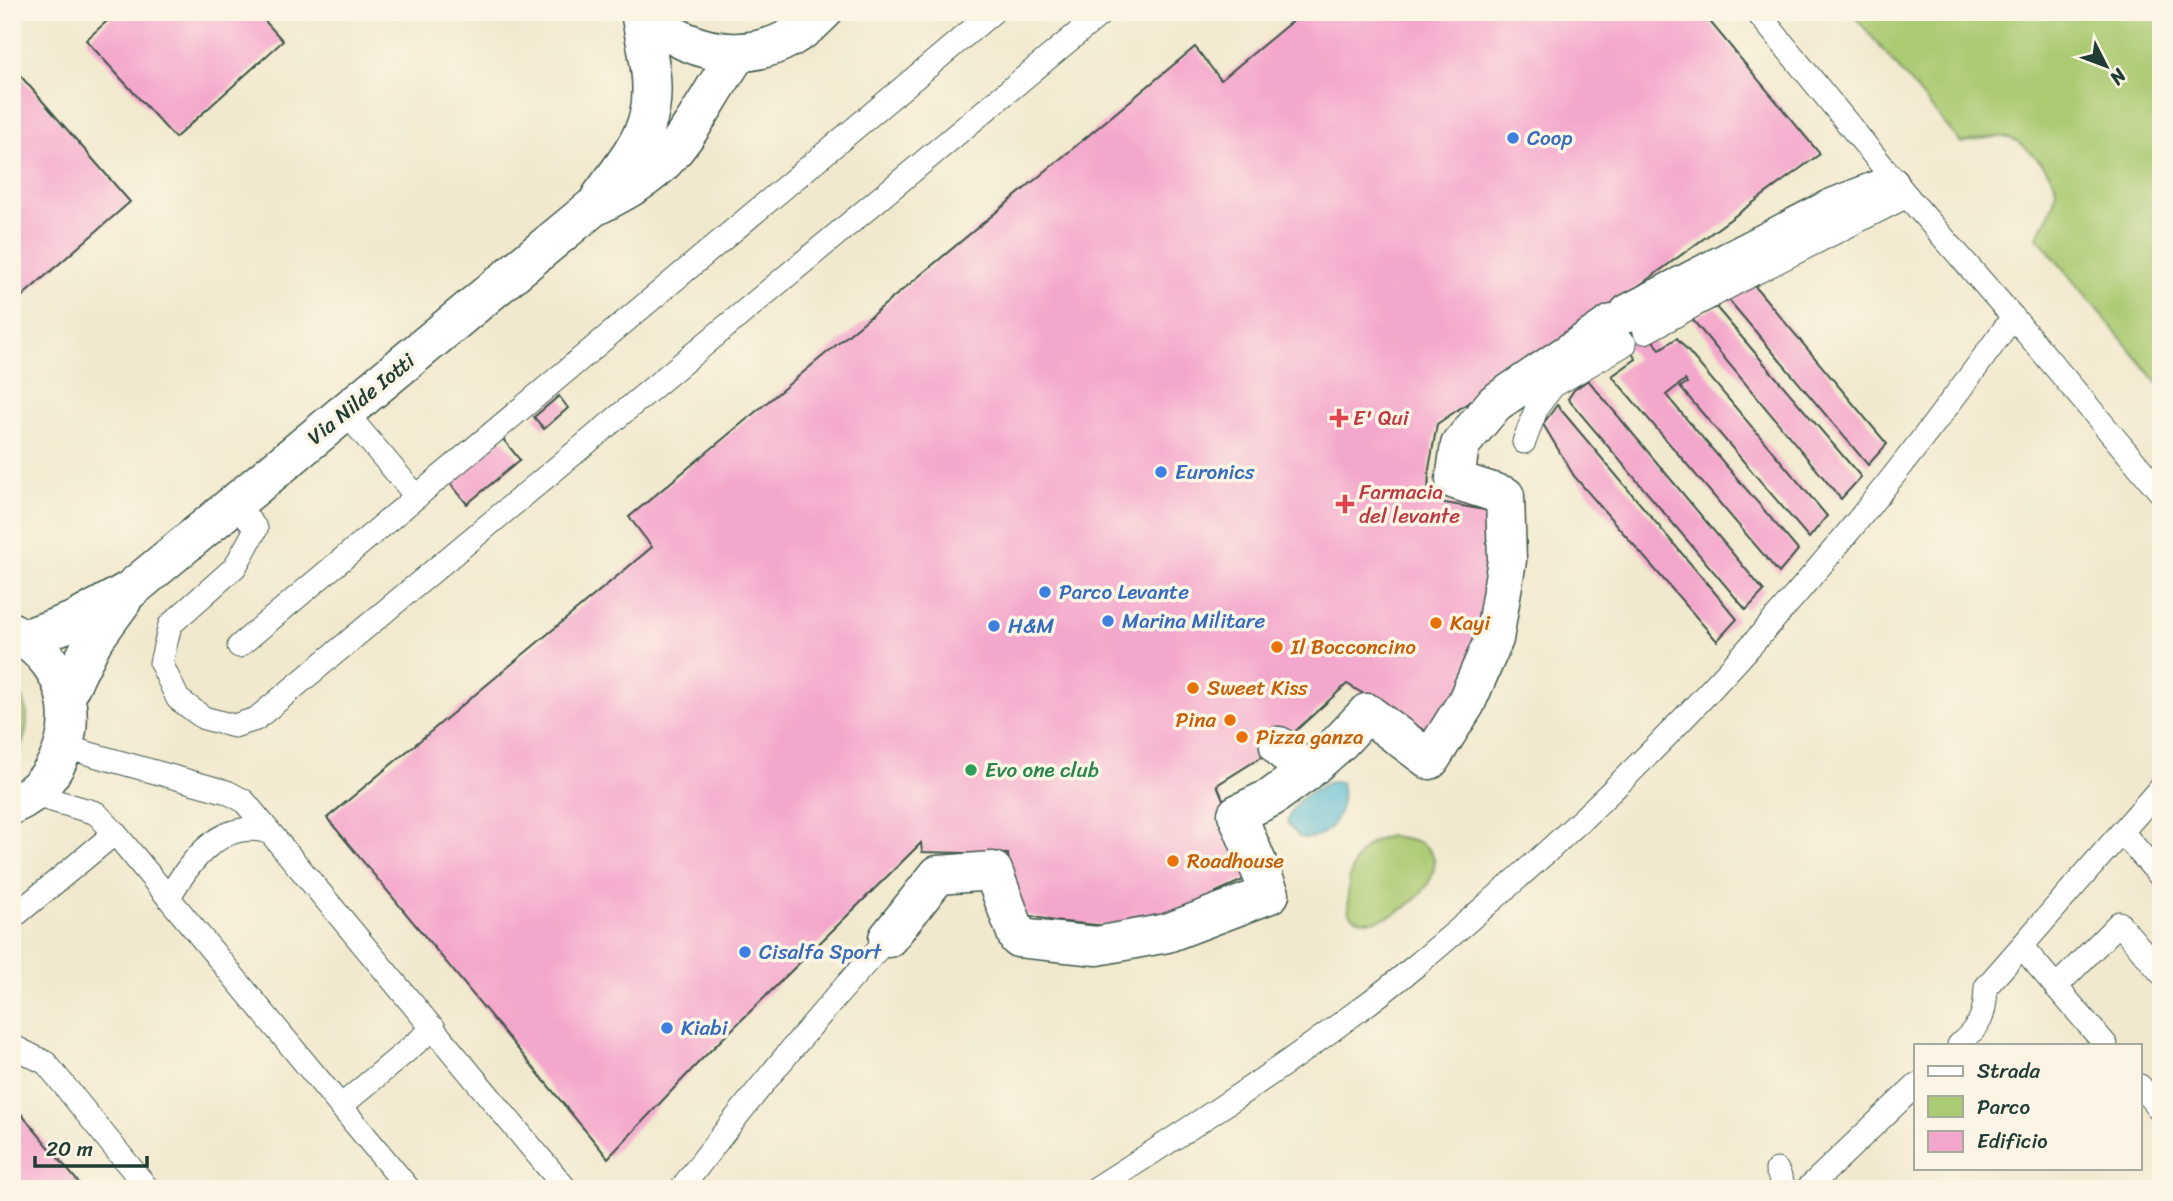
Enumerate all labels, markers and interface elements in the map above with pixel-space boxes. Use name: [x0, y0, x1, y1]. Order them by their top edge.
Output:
north arrow: [2072, 32, 2142, 102]
text: N: [2101, 60, 2136, 94]
place label: Coop: [1527, 119, 1573, 157]
marker: Coop: [1505, 130, 1521, 146]
street label: Via Nilde Iotti: [298, 342, 425, 455]
place label: E' Qui: [1353, 399, 1410, 437]
marker: E' Qui: [1331, 410, 1347, 426]
place label: Euronics: [1175, 453, 1255, 491]
marker: Euronics: [1153, 464, 1169, 480]
place label: Farmacia del levante: [1359, 473, 1460, 535]
marker: Farmacia del levante: [1337, 496, 1353, 512]
place label: Parco Levante: [1059, 573, 1189, 611]
marker: Parco Levante: [1037, 584, 1053, 600]
place label: Marina Militare: [1122, 602, 1265, 640]
place label: Kayi: [1450, 604, 1491, 642]
place label: H&M: [1008, 607, 1054, 645]
marker: Marina Militare: [1100, 613, 1116, 629]
marker: Kayi: [1428, 615, 1444, 631]
marker: H&M: [986, 618, 1002, 634]
place label: Il Bocconcino: [1290, 628, 1416, 666]
marker: Il Bocconcino: [1269, 639, 1285, 655]
place label: Sweet Kiss: [1207, 669, 1308, 707]
marker: Sweet Kiss: [1185, 680, 1201, 696]
place label: Pina: [1176, 701, 1216, 739]
marker: Pina: [1222, 712, 1238, 728]
place label: Pizza ganza: [1256, 718, 1364, 756]
marker: Pizza ganza: [1234, 729, 1250, 745]
place label: Evo one club: [985, 751, 1099, 789]
marker: Evo one club: [963, 762, 979, 778]
place label: Roadhouse: [1187, 842, 1284, 880]
marker: Roadhouse: [1165, 853, 1181, 869]
place label: Cisalfa Sport: [759, 933, 883, 971]
marker: Cisalfa Sport: [737, 944, 753, 960]
place label: Kiabi: [681, 1009, 729, 1047]
marker: Kiabi: [659, 1020, 675, 1036]
legend: [1914, 1044, 2142, 1170]
text: Strada: [1977, 1052, 2041, 1090]
text: Parco: [1977, 1088, 2030, 1126]
text: Edificio: [1977, 1122, 2048, 1160]
scale bar: [35, 1124, 147, 1168]
text: 20 m: [46, 1130, 93, 1168]

